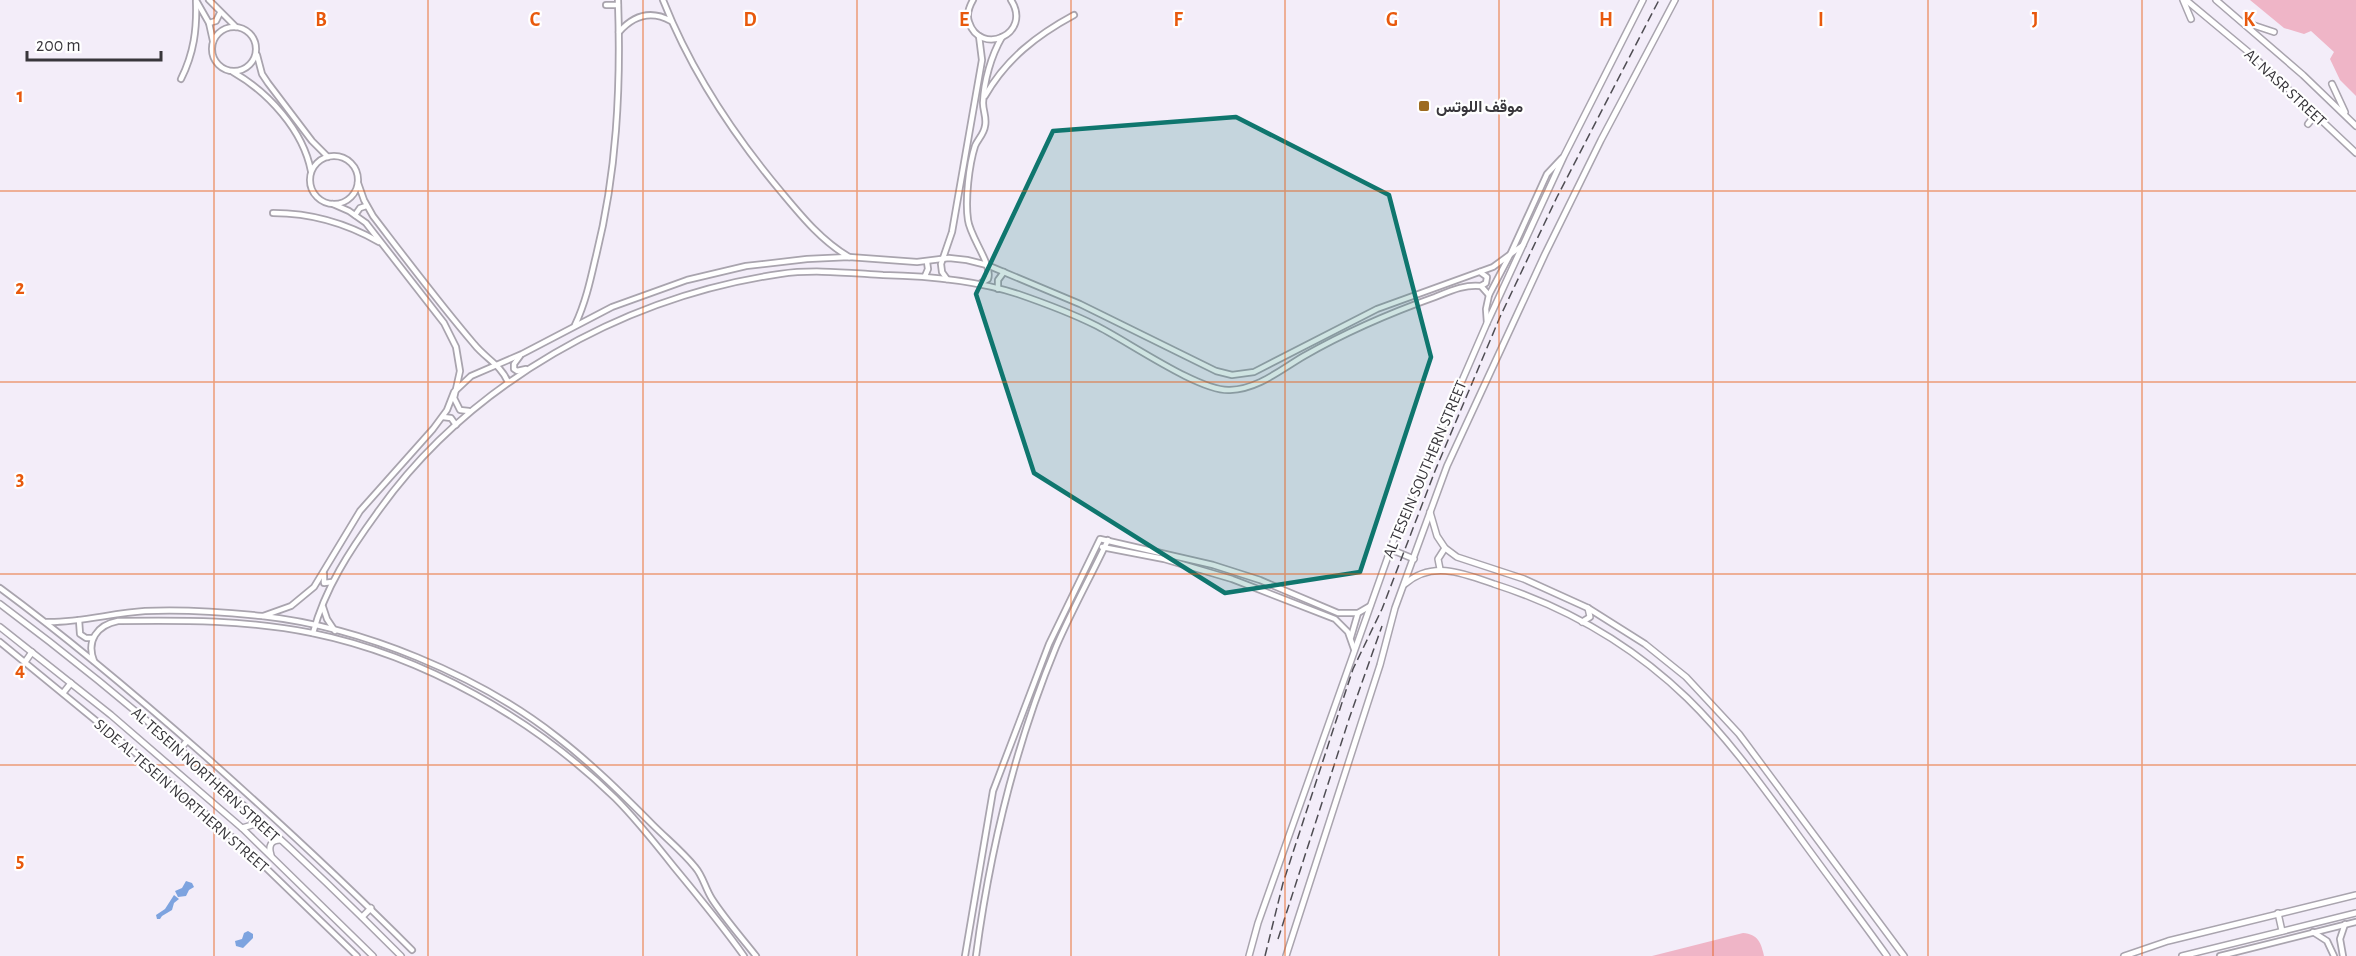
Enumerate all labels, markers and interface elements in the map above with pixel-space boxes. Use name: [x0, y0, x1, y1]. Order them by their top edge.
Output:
text: B: [315, 10, 327, 30]
text: C: [530, 10, 541, 30]
text: D: [743, 10, 757, 30]
text: E: [959, 10, 969, 30]
text: F: [1173, 10, 1183, 30]
text: G: [1386, 10, 1398, 30]
text: H: [1599, 10, 1613, 30]
text: I: [1818, 10, 1824, 30]
text: J: [2032, 10, 2038, 30]
text: K: [2243, 10, 2255, 30]
scale bar: [27, 24, 160, 62]
text: 200 m: [36, 37, 81, 55]
street label: AL NASR STREET: [2241, 46, 2329, 130]
text: 1: [16, 86, 24, 106]
marker: موقف اللوتس: [1417, 99, 1431, 113]
place label: موقف اللوتس: [1436, 99, 1523, 117]
text: 2: [15, 278, 25, 298]
street label: AL TESEIN SOUTHERN STREET: [1380, 378, 1470, 561]
text: 3: [16, 469, 24, 489]
text: 4: [15, 660, 25, 680]
street label: AL TESEIN NORTHERN STREET: [128, 704, 282, 845]
street label: SIDE AL TESEIN NORTHERN STREET: [91, 716, 272, 876]
text: 5: [16, 851, 24, 871]

